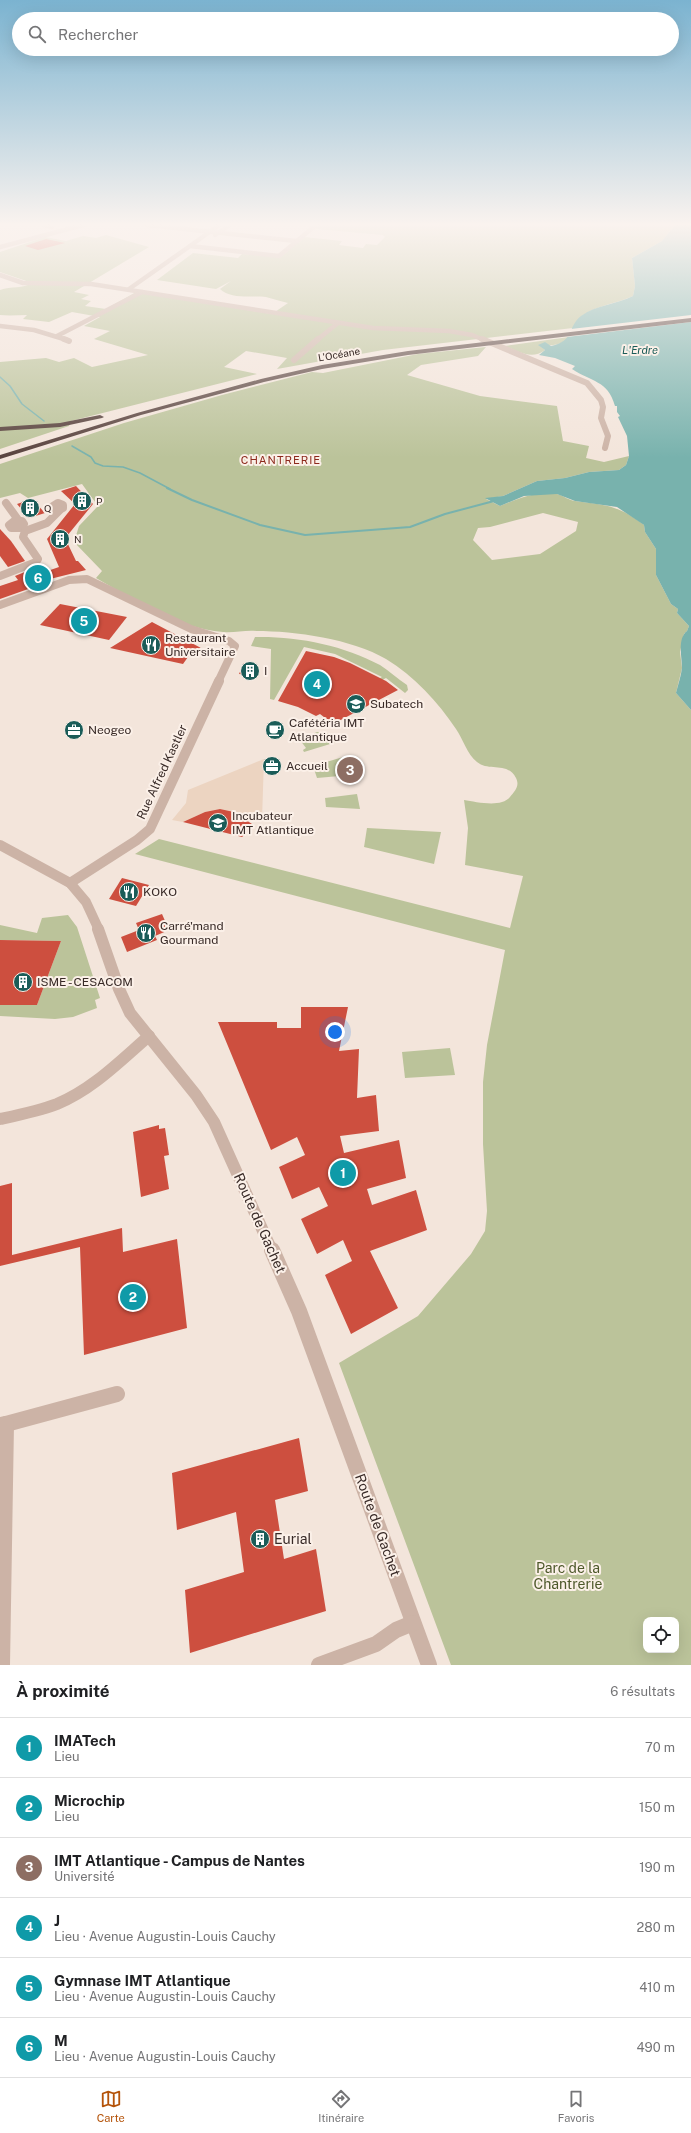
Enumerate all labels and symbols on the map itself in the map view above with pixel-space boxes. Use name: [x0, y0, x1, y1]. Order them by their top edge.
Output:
street label: L’Océane: [317, 344, 361, 364]
water label: L'Erdre: [622, 344, 658, 356]
district label: CHANTRERIE: [241, 454, 321, 466]
building icon: P: [71, 490, 93, 512]
place label: P: [96, 495, 103, 507]
building icon: Q: [19, 497, 41, 519]
place label: Q: [44, 502, 51, 514]
building icon: N: [49, 528, 71, 550]
place label: N: [74, 533, 82, 545]
pin: 6: [25, 563, 51, 593]
pin: 5: [71, 606, 97, 636]
place label: Restaurant Universitaire: [165, 631, 236, 659]
restaurant icon: Restaurant Universitaire: [140, 634, 162, 656]
building icon: I: [239, 660, 261, 682]
place label: I: [264, 664, 267, 678]
pin: 4: [304, 669, 330, 699]
school or university icon: Subatech: [345, 693, 367, 715]
place label: Subatech: [370, 697, 423, 711]
place label: Cafétéria IMT Atlantique: [289, 716, 364, 744]
office icon: Neogeo: [63, 719, 85, 741]
cafe icon: Cafétéria IMT Atlantique: [264, 719, 286, 741]
street label: Rue Alfred Kastler: [134, 722, 190, 822]
place label: Neogeo: [88, 723, 132, 737]
office icon: Accueil: [261, 755, 283, 777]
pin: 3: [337, 755, 363, 785]
place label: Accueil: [286, 759, 328, 773]
place label: Incubateur IMT Atlantique: [232, 809, 314, 837]
school or university icon: Incubateur IMT Atlantique: [207, 812, 229, 834]
restaurant icon: KOKO: [118, 881, 140, 903]
place label: KOKO: [143, 885, 177, 899]
place label: Carré'mand Gourmand: [160, 919, 224, 947]
restaurant icon: Carré'mand Gourmand: [135, 922, 157, 944]
building icon: ISME - CESACOM: [12, 971, 34, 993]
place label: ISME - CESACOM: [37, 975, 133, 989]
your location: [325, 1022, 345, 1042]
pin: 1: [330, 1158, 356, 1188]
street label: Route de Gachet: [231, 1171, 289, 1275]
pin: 2: [120, 1282, 146, 1312]
street label: Route de Gachet: [352, 1472, 404, 1578]
building icon: Eurial: [249, 1528, 271, 1550]
place label: Eurial: [274, 1531, 312, 1547]
park label: Parc de la Chantrerie: [534, 1560, 602, 1592]

